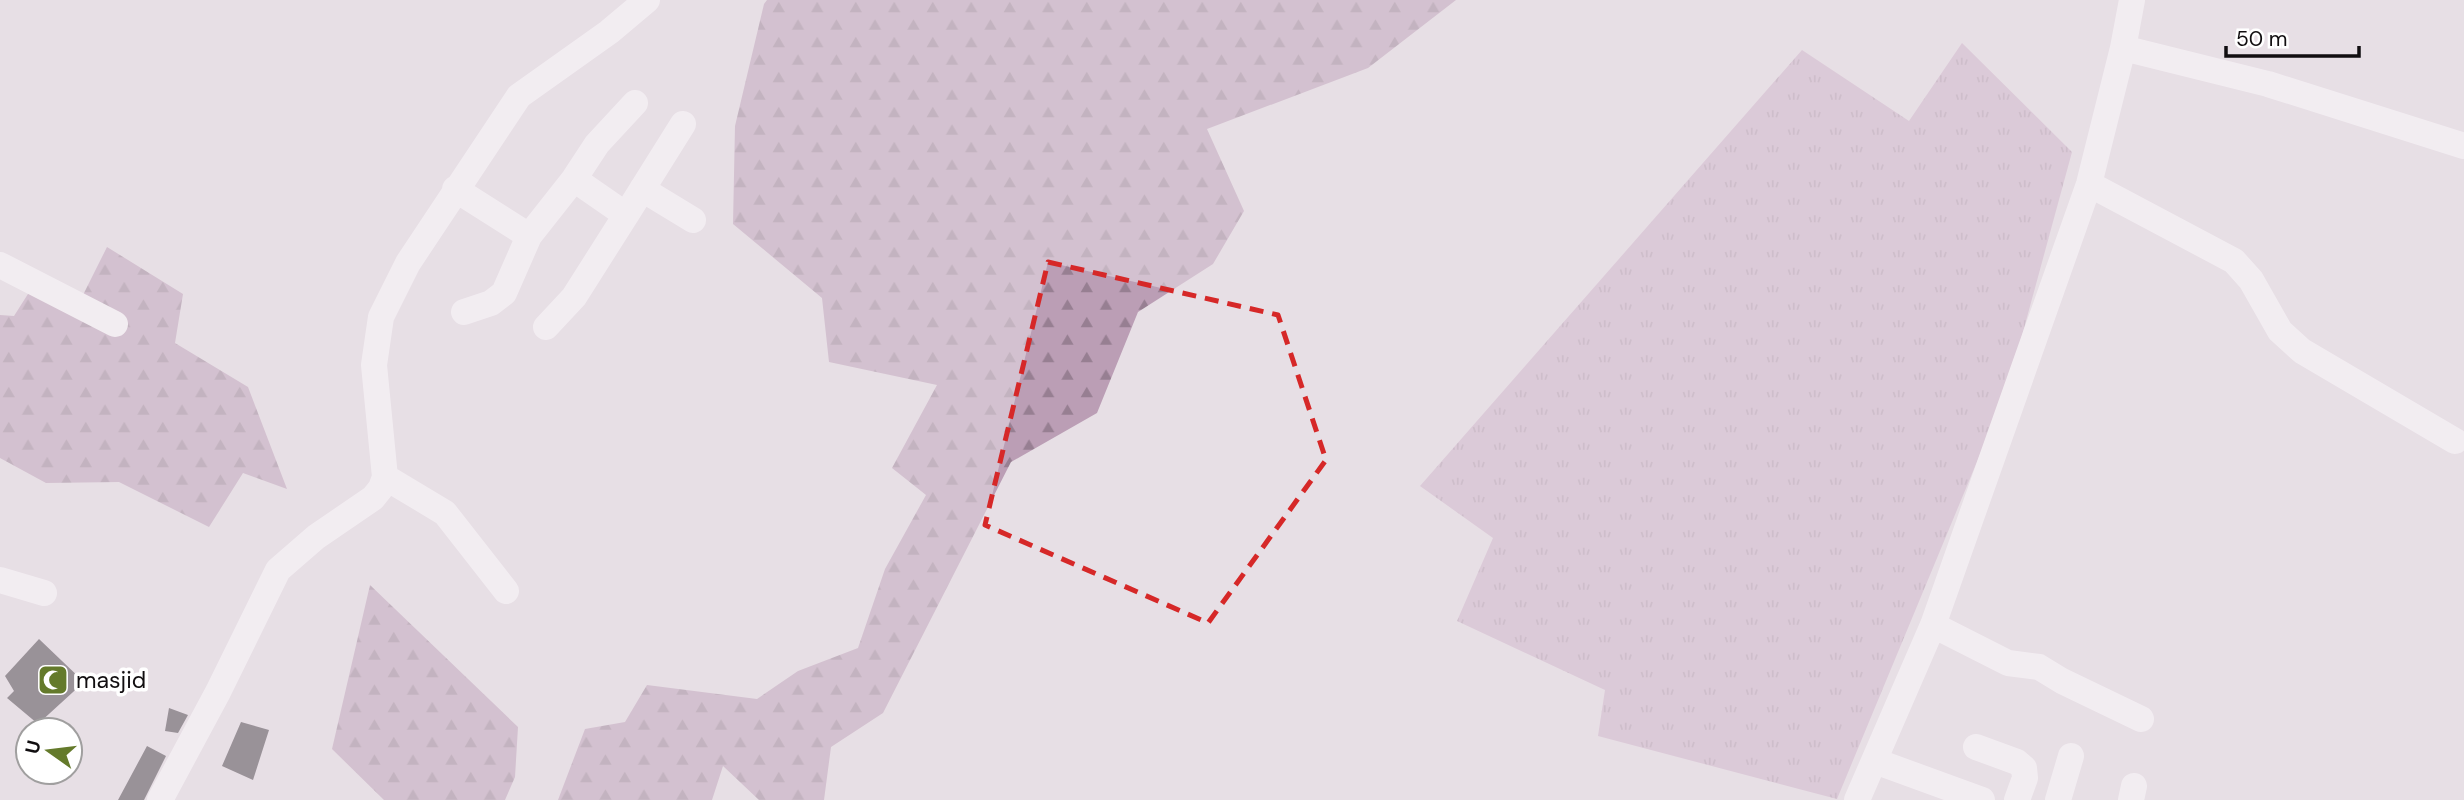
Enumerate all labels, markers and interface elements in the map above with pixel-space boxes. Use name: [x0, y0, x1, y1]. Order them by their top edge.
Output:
scale bar: [2226, 14, 2359, 58]
text: 50 m: [2236, 25, 2287, 53]
mosque icon: masjid: [36, 663, 70, 697]
place label: masjid: [76, 665, 146, 695]
north arrow: [14, 716, 84, 786]
text: U: [19, 738, 47, 756]

